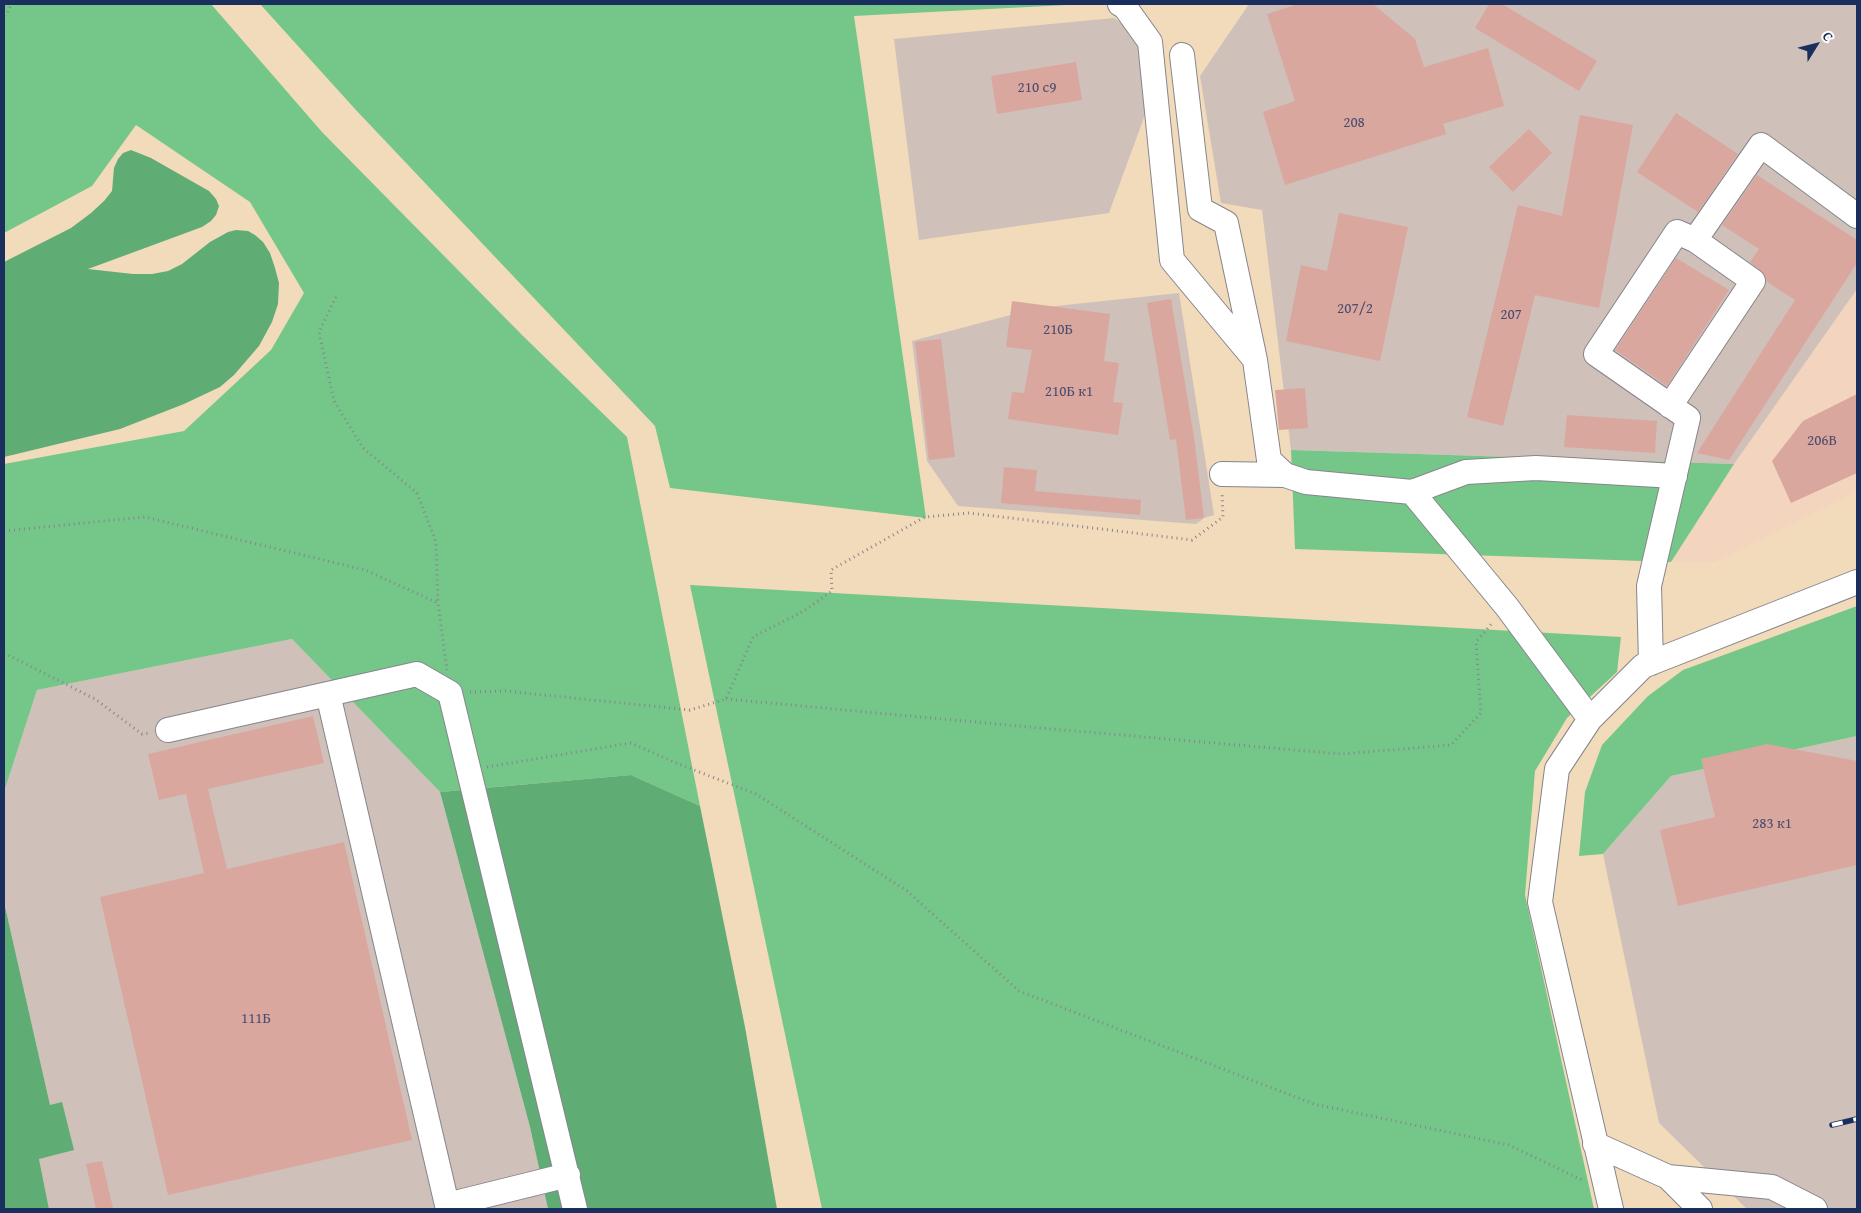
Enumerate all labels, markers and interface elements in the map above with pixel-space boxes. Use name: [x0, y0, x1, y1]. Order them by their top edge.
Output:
north arrow: [1791, 20, 1841, 70]
text: С: [1818, 27, 1839, 45]
house number: 210 с9: [1018, 79, 1056, 97]
house number: 208: [1343, 114, 1365, 132]
house number: 207/2: [1337, 300, 1373, 318]
house number: 207: [1500, 306, 1522, 324]
house number: 210Б: [1043, 321, 1073, 339]
house number: 210Б к1: [1045, 383, 1093, 401]
house number: 206В: [1807, 432, 1837, 450]
house number: 283 к1: [1752, 815, 1792, 833]
house number: 111Б: [241, 1010, 271, 1028]

